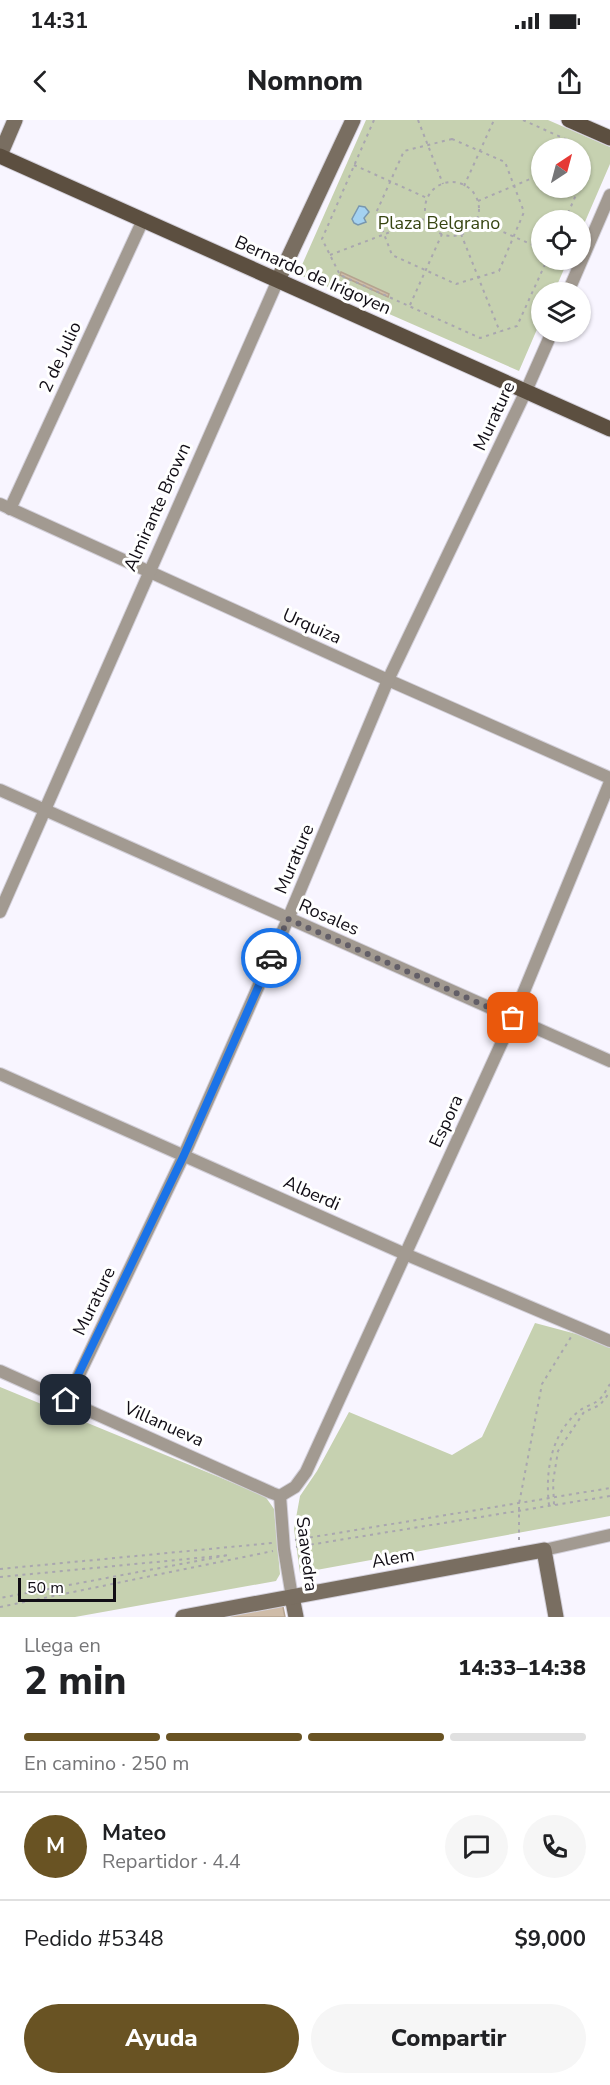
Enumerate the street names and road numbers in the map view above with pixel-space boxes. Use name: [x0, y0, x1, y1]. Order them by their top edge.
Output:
street label: Bernardo de Irigoyen: [231, 230, 395, 320]
street label: 2 de Julio: [33, 318, 87, 396]
street label: Murature: [468, 378, 520, 454]
street label: Almirante Brown: [118, 439, 196, 575]
street label: Urquiza: [279, 602, 345, 650]
street label: Murature: [269, 820, 319, 898]
street label: Rosales: [295, 893, 363, 941]
street label: Espora: [423, 1091, 469, 1151]
street label: Alberdi: [280, 1170, 344, 1216]
street label: Murature: [67, 1263, 121, 1339]
street label: Villanueva: [119, 1395, 208, 1452]
street label: Saavedra: [291, 1515, 323, 1593]
street label: Alem: [370, 1542, 416, 1574]

